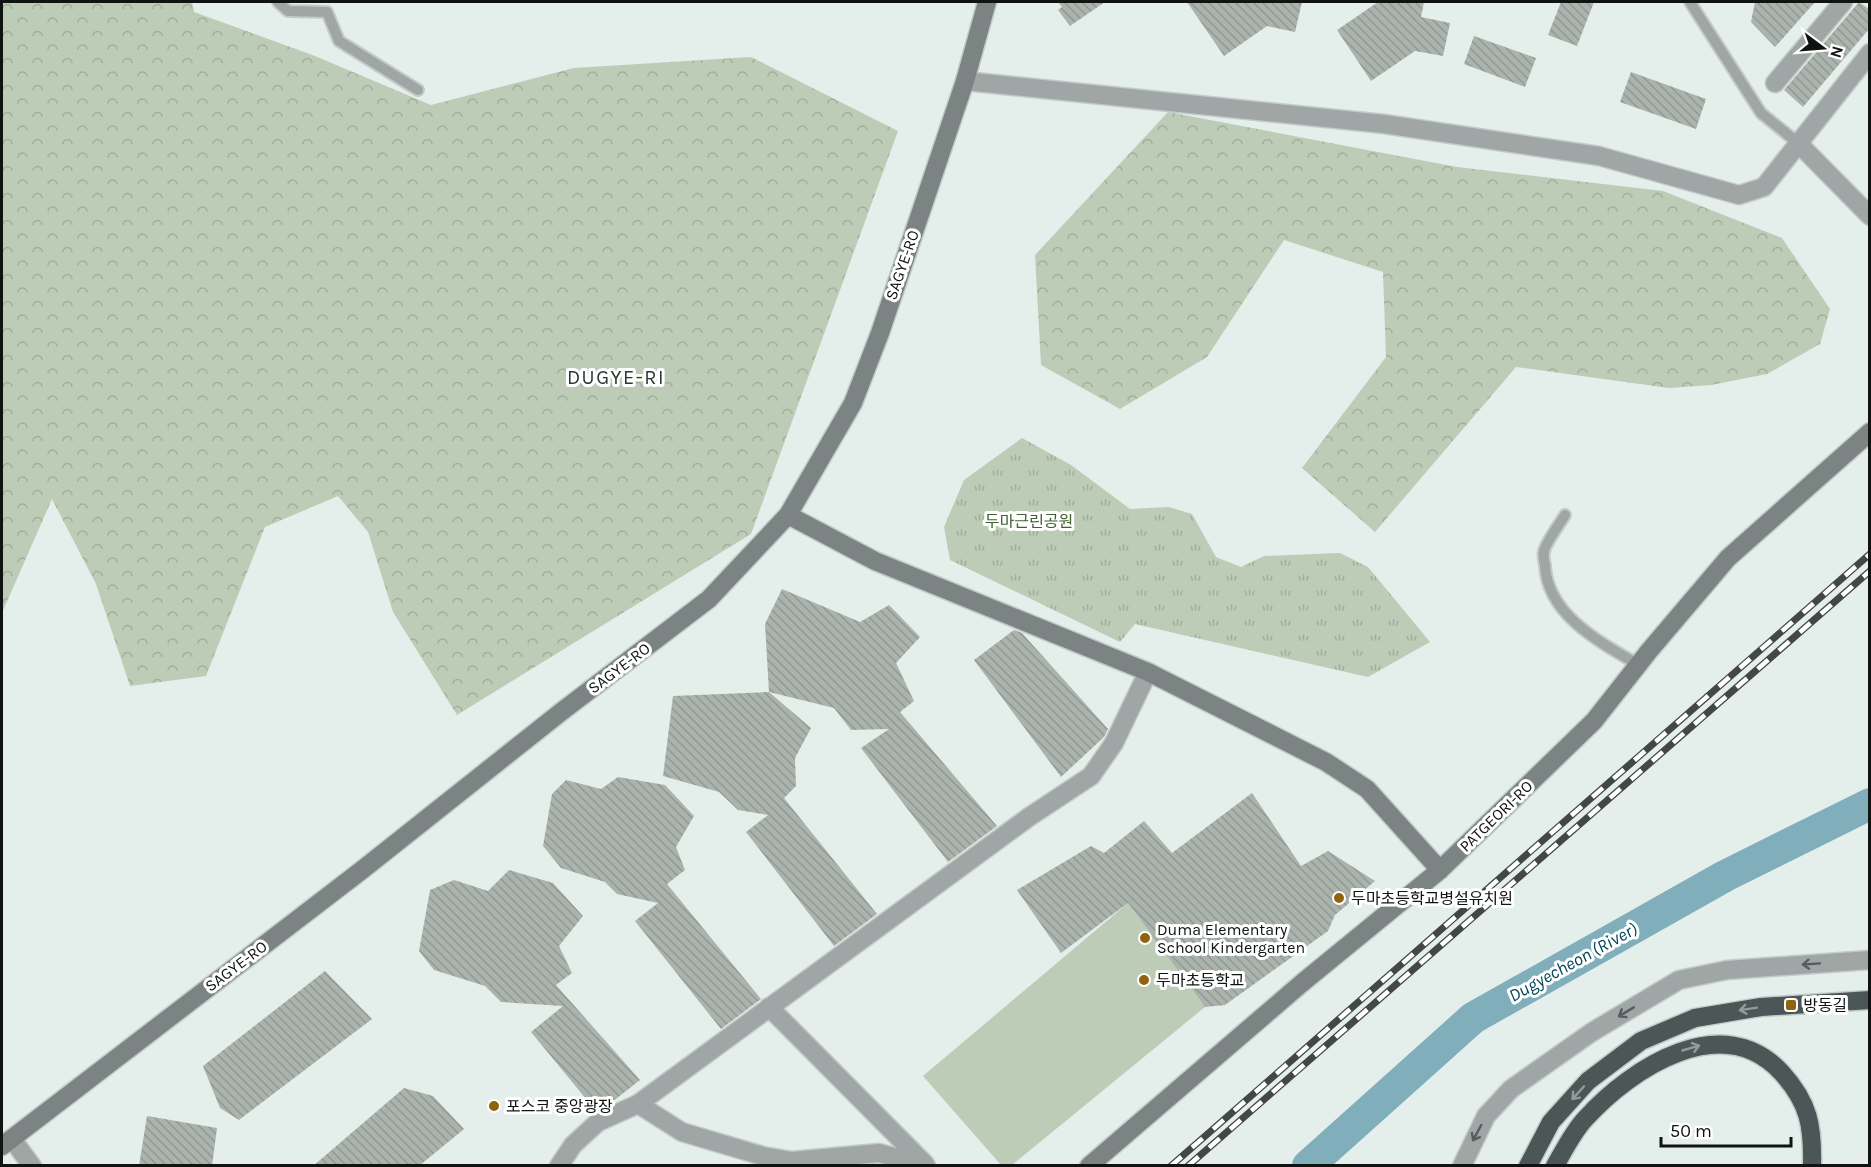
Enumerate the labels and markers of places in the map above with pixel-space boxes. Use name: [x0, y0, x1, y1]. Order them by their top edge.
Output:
place label: 두마초등학교병설유치원: [1351, 889, 1513, 908]
marker: 두마초등학교병설유치원: [1332, 891, 1346, 905]
place label: Duma Elementary School Kindergarten: [1157, 920, 1305, 957]
marker: Duma Elementary School Kindergarten: [1138, 931, 1152, 945]
place label: 두마초등학교: [1156, 971, 1244, 990]
marker: 두마초등학교: [1137, 973, 1151, 987]
place label: 방동길: [1803, 996, 1847, 1015]
marker: 방동길: [1784, 998, 1798, 1012]
place label: 포스코 중앙광장: [506, 1097, 613, 1116]
marker: 포스코 중앙광장: [487, 1099, 501, 1113]

